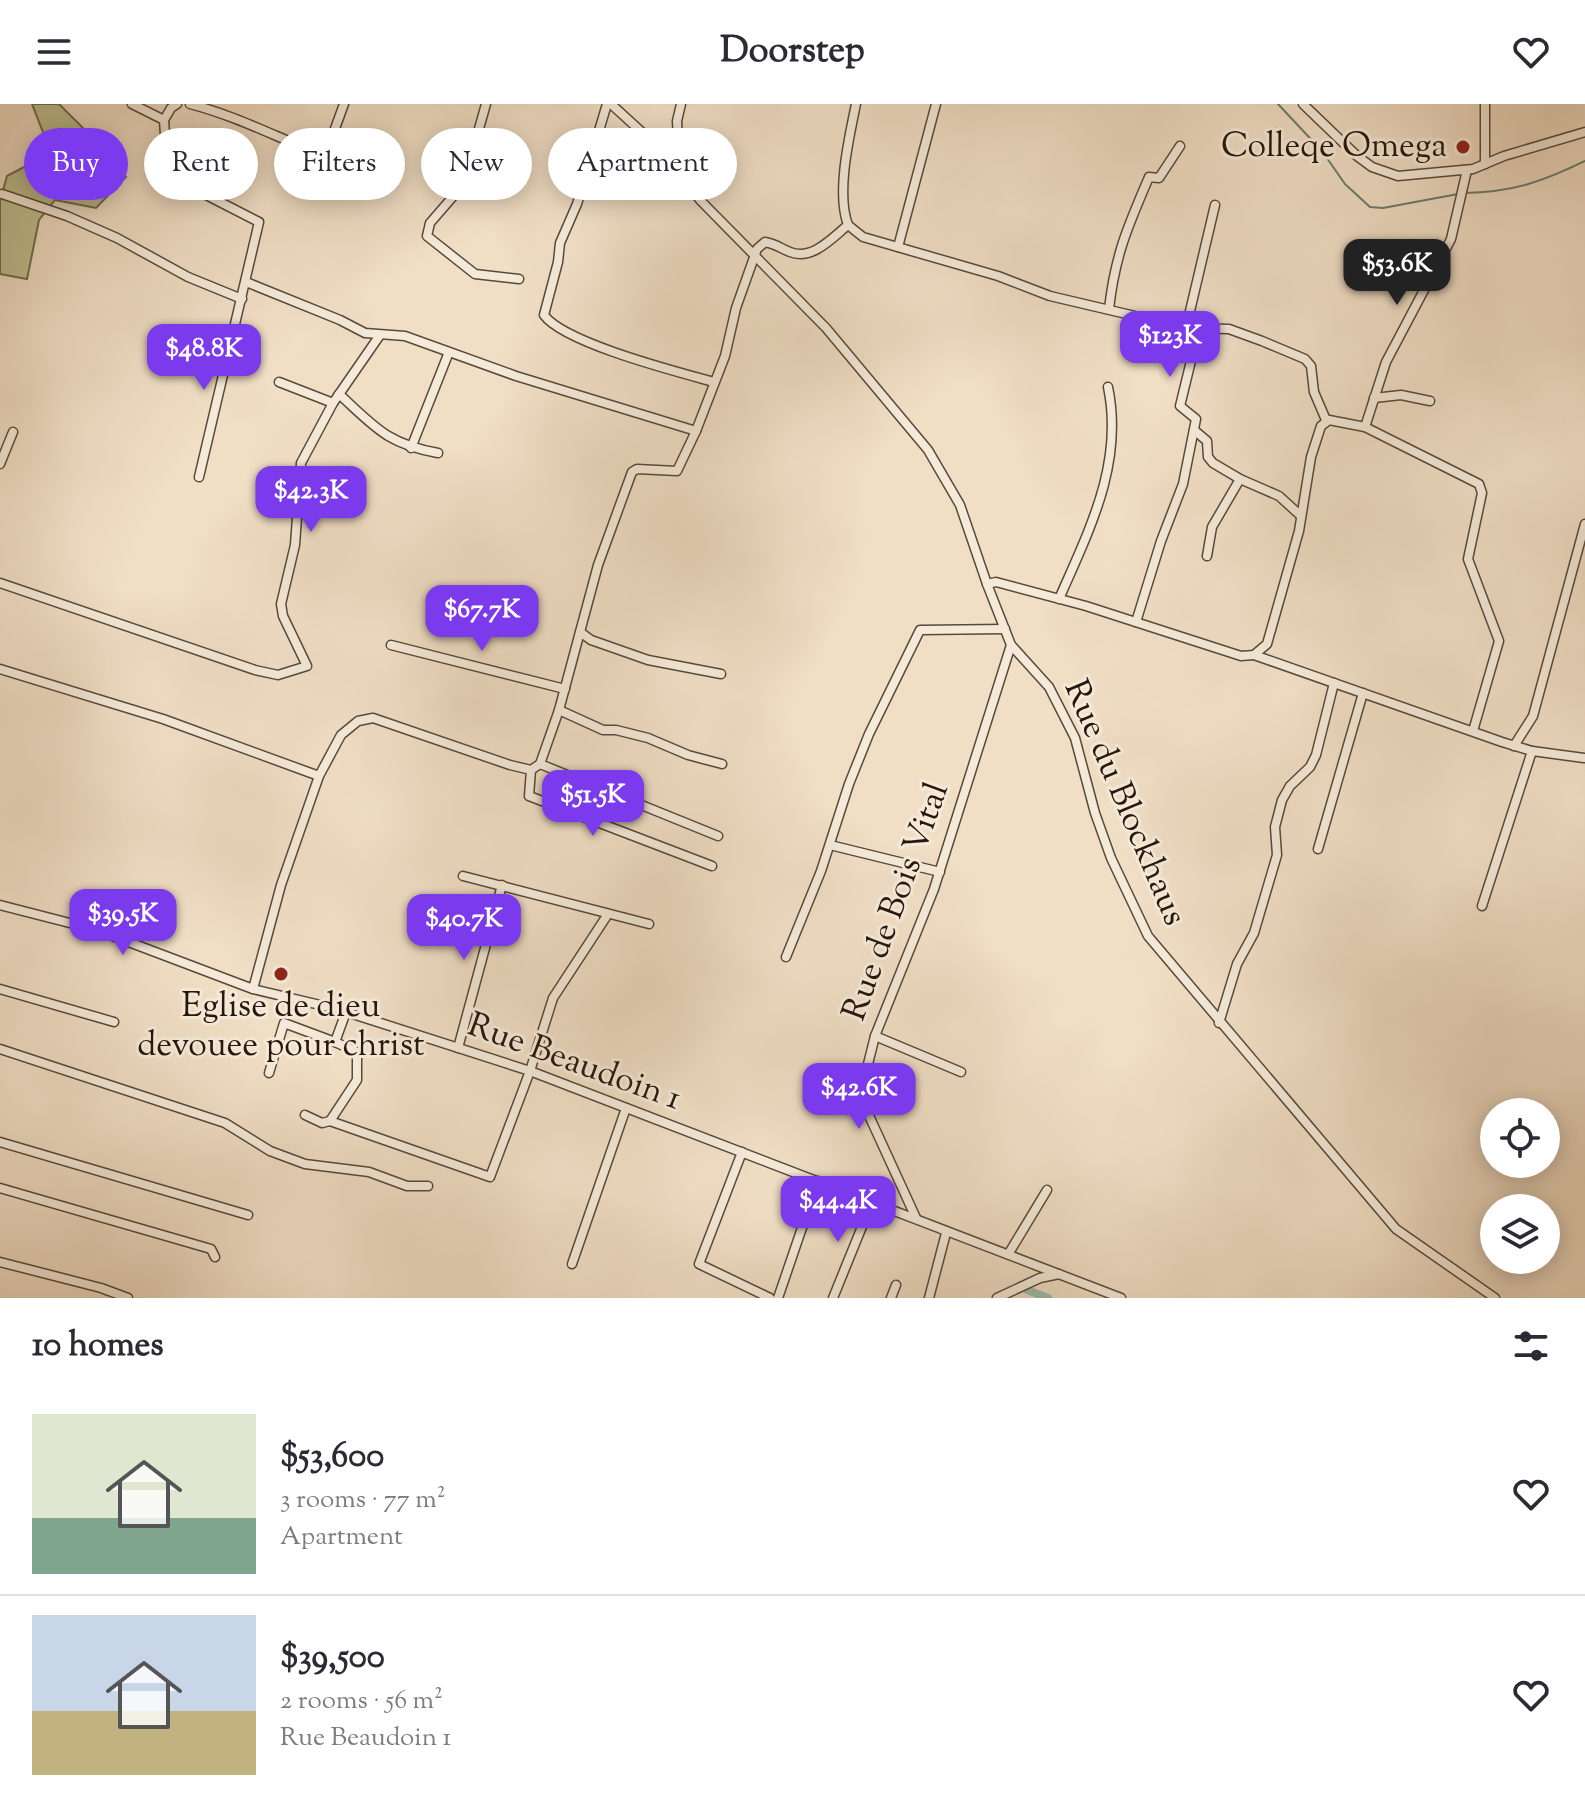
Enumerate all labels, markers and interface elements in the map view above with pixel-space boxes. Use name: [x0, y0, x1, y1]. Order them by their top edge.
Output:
text: Doorstep: [720, 26, 865, 78]
icon: menu: [32, 30, 76, 74]
icon: heart: [1509, 30, 1553, 74]
place label: Colleqe Omega: [1221, 123, 1447, 172]
chip: Buy: [24, 128, 128, 200]
chip: Rent: [144, 128, 258, 200]
chip: Filters: [274, 128, 405, 200]
chip: New: [421, 128, 532, 200]
chip: Apartment: [548, 128, 737, 200]
marker: Colleqe Omega: [1454, 138, 1472, 156]
pin: $53.6K: [1332, 239, 1462, 307]
text: $53.6K: [1361, 246, 1433, 283]
pin: $123K: [1114, 311, 1226, 379]
text: $123K: [1138, 318, 1202, 355]
pin: $48.8K: [139, 324, 269, 392]
text: $48.8K: [165, 331, 243, 368]
pin: $42.3K: [246, 466, 376, 534]
text: $42.3K: [273, 473, 349, 510]
pin: $67.7K: [417, 585, 547, 653]
text: $67.7K: [443, 592, 521, 629]
street label: Rue du Blockhaus: [1050, 673, 1198, 933]
pin: $51.5K: [528, 770, 658, 838]
street label: Rue de Bois Vital: [831, 776, 963, 1028]
text: $51.5K: [560, 777, 626, 814]
pin: $39.5K: [58, 889, 188, 957]
pin: $40.7K: [399, 894, 529, 962]
text: $39.5K: [87, 896, 159, 933]
text: $40.7K: [425, 901, 503, 938]
marker: Eglise de dieu devouee pour christ: [272, 965, 290, 983]
place label: Eglise de dieu devouee pour christ: [137, 983, 425, 1071]
street label: Rue Beaudoin 1: [460, 1002, 688, 1124]
pin: $42.6K: [794, 1063, 924, 1131]
text: $42.6K: [821, 1070, 897, 1107]
map controls: [1480, 1098, 1560, 1274]
button: locate: [1480, 1098, 1560, 1178]
pin: $44.4K: [773, 1176, 903, 1244]
text: $44.4K: [799, 1183, 877, 1220]
button: layers: [1480, 1194, 1560, 1274]
text: 10 homes: [32, 1322, 164, 1371]
icon: filters: [1509, 1324, 1553, 1368]
text: $53,600: [280, 1433, 384, 1482]
icon: home: [96, 1446, 192, 1542]
icon: heart: [1509, 1472, 1553, 1516]
text: 3 rooms · 77 m²: [280, 1482, 445, 1519]
text: Apartment: [280, 1519, 403, 1556]
text: $39,500: [280, 1634, 385, 1683]
icon: home: [96, 1647, 192, 1743]
icon: heart: [1509, 1673, 1553, 1717]
text: 2 rooms · 56 m²: [280, 1683, 443, 1720]
text: Rue Beaudoin 1: [280, 1720, 451, 1757]

